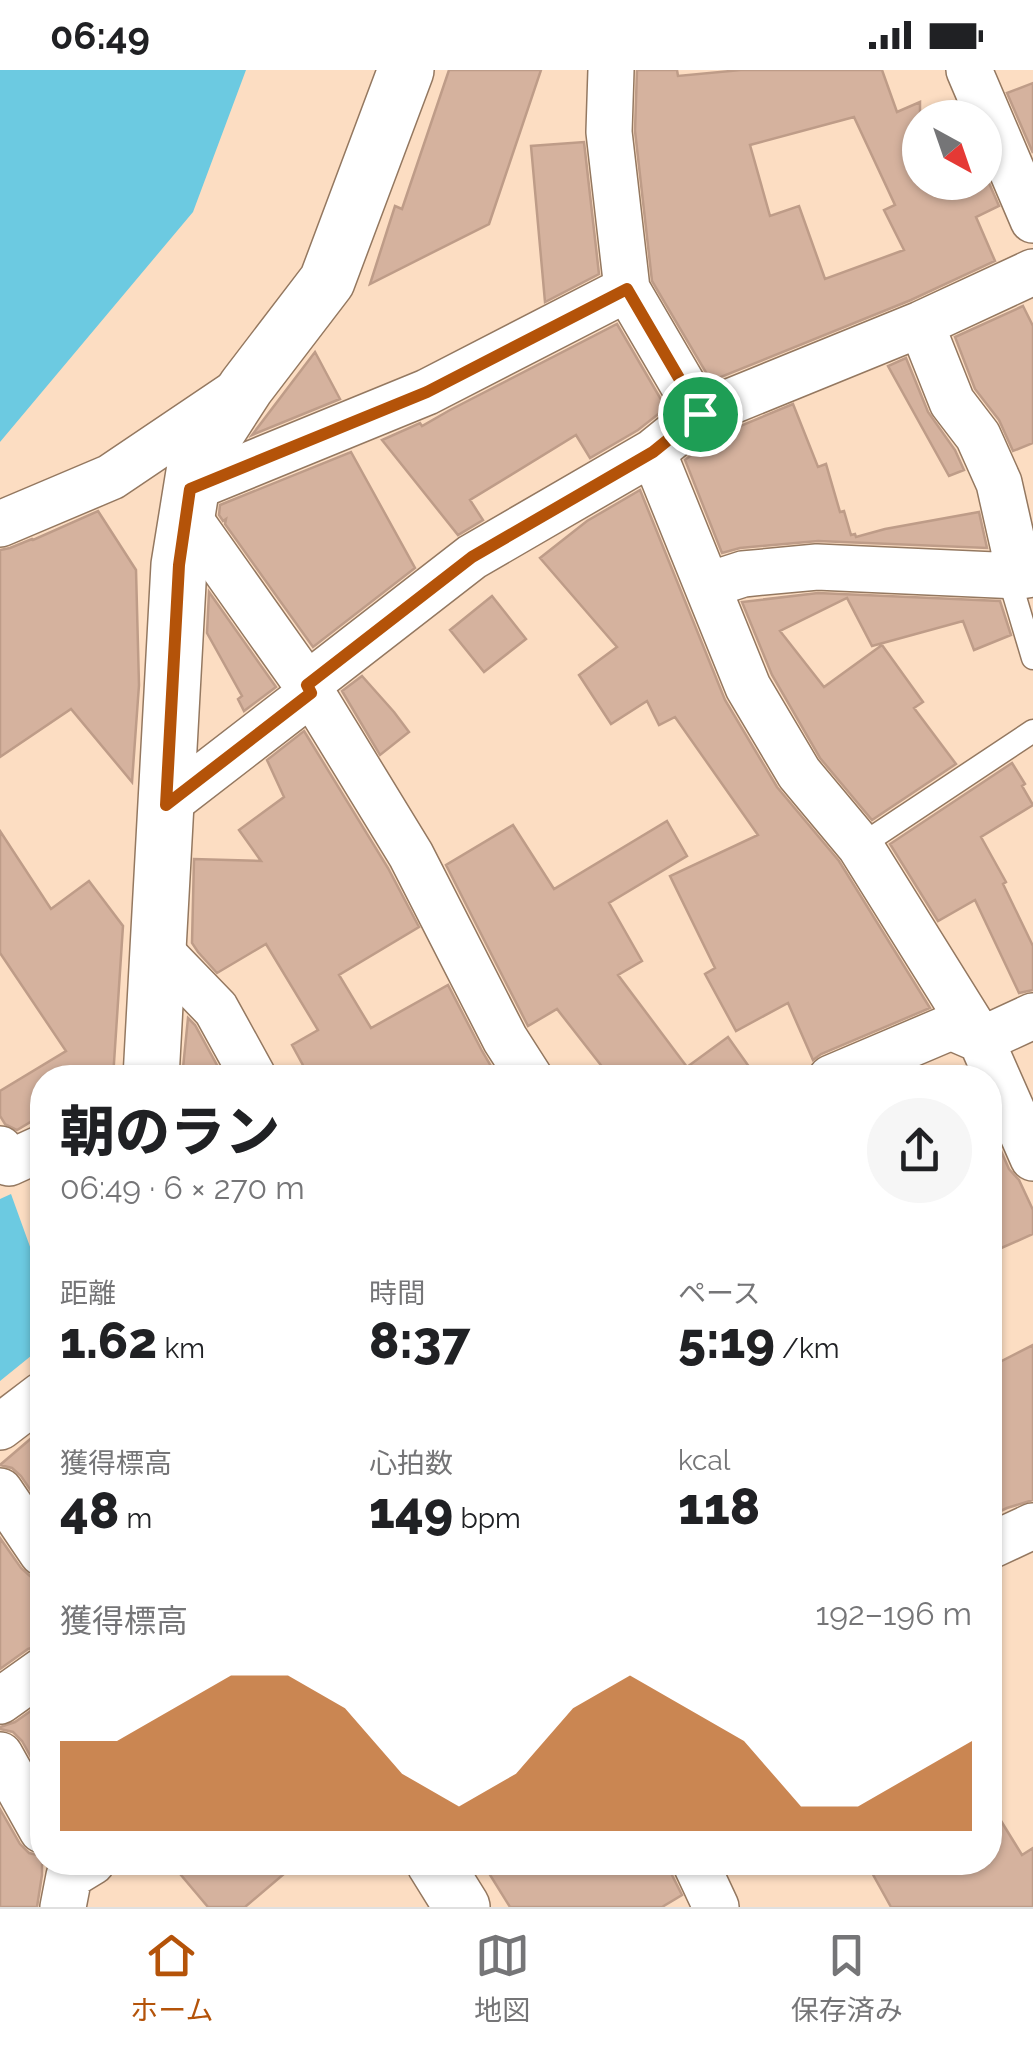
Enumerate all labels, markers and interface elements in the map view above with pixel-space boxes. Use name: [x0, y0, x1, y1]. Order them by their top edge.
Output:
text: 06:49: [50, 13, 150, 58]
north arrow: [902, 100, 1002, 200]
map controls: [902, 100, 1002, 200]
pin: [658, 372, 743, 457]
icon: arrive: [673, 387, 728, 442]
button: share: [867, 1098, 972, 1203]
text: 朝のラン: [60, 1099, 280, 1164]
text: 06:49 · 6 × 270 m: [60, 1169, 305, 1206]
text: 距離: [60, 1277, 116, 1310]
text: 時間: [369, 1277, 425, 1310]
text: ペース: [678, 1277, 761, 1310]
text: 1.62: [60, 1311, 157, 1370]
text: 8:37: [369, 1311, 470, 1370]
text: 5:19: [678, 1311, 775, 1370]
text: km: [157, 1332, 205, 1365]
text: /km: [775, 1332, 840, 1365]
text: kcal: [678, 1444, 730, 1477]
text: 獲得標高: [60, 1447, 172, 1480]
text: 心拍数: [369, 1447, 453, 1480]
text: 118: [678, 1477, 760, 1536]
text: 48: [60, 1481, 119, 1540]
text: 149: [369, 1481, 453, 1540]
text: m: [119, 1502, 152, 1535]
text: bpm: [453, 1502, 521, 1535]
text: 192–196 m: [816, 1595, 972, 1632]
text: 獲得標高: [60, 1602, 188, 1639]
tab: ホーム: [130, 1928, 213, 2028]
tab: 地図: [474, 1928, 530, 2028]
tab: 保存済み: [791, 1928, 903, 2028]

